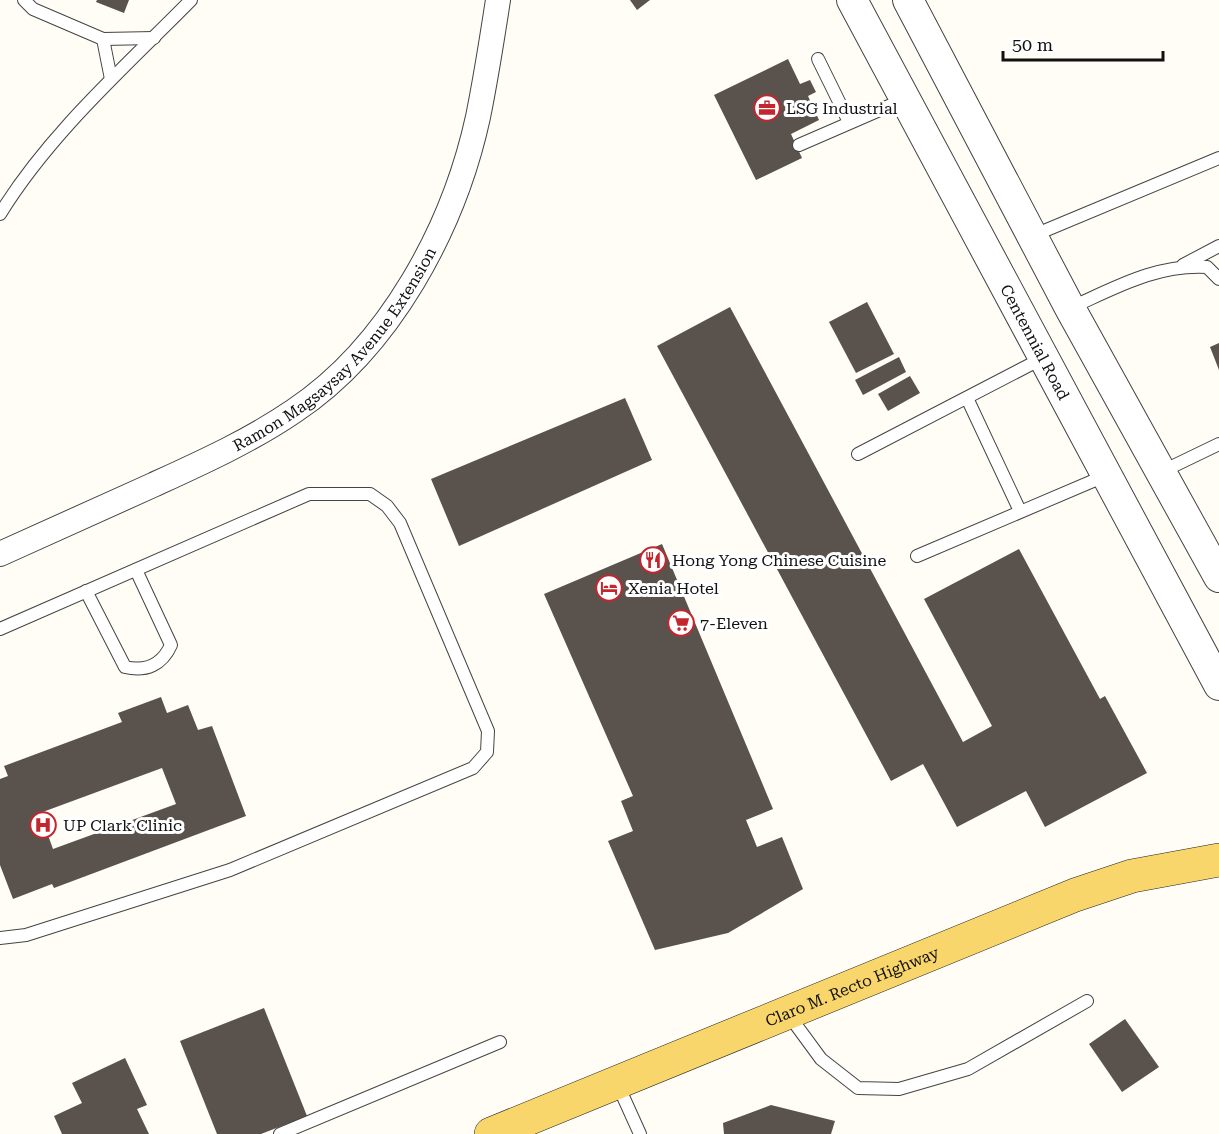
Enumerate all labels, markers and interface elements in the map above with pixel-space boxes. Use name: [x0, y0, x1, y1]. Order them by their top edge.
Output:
scale bar: [1003, 24, 1164, 62]
text: 50 m: [1012, 34, 1053, 55]
office icon: LSG Industrial: [752, 93, 782, 123]
place label: LSG Industrial: [786, 99, 898, 118]
street label: Ramon Magsaysay Avenue Extension: [230, 244, 440, 455]
street label: Centennial Road: [996, 281, 1073, 403]
restaurant icon: Hong Yong Chinese Cuisine: [638, 545, 668, 575]
place label: Hong Yong Chinese Cuisine: [672, 551, 887, 570]
hotel icon: Xenia Hotel: [594, 573, 624, 603]
place label: Xenia Hotel: [628, 579, 719, 598]
supermarket icon: 7-Eleven: [666, 608, 696, 638]
place label: 7-Eleven: [700, 614, 768, 633]
hospital icon: UP Clark Clinic: [28, 810, 58, 840]
place label: UP Clark Clinic: [63, 816, 182, 835]
street label: Claro M. Recto Highway: [763, 943, 942, 1031]

